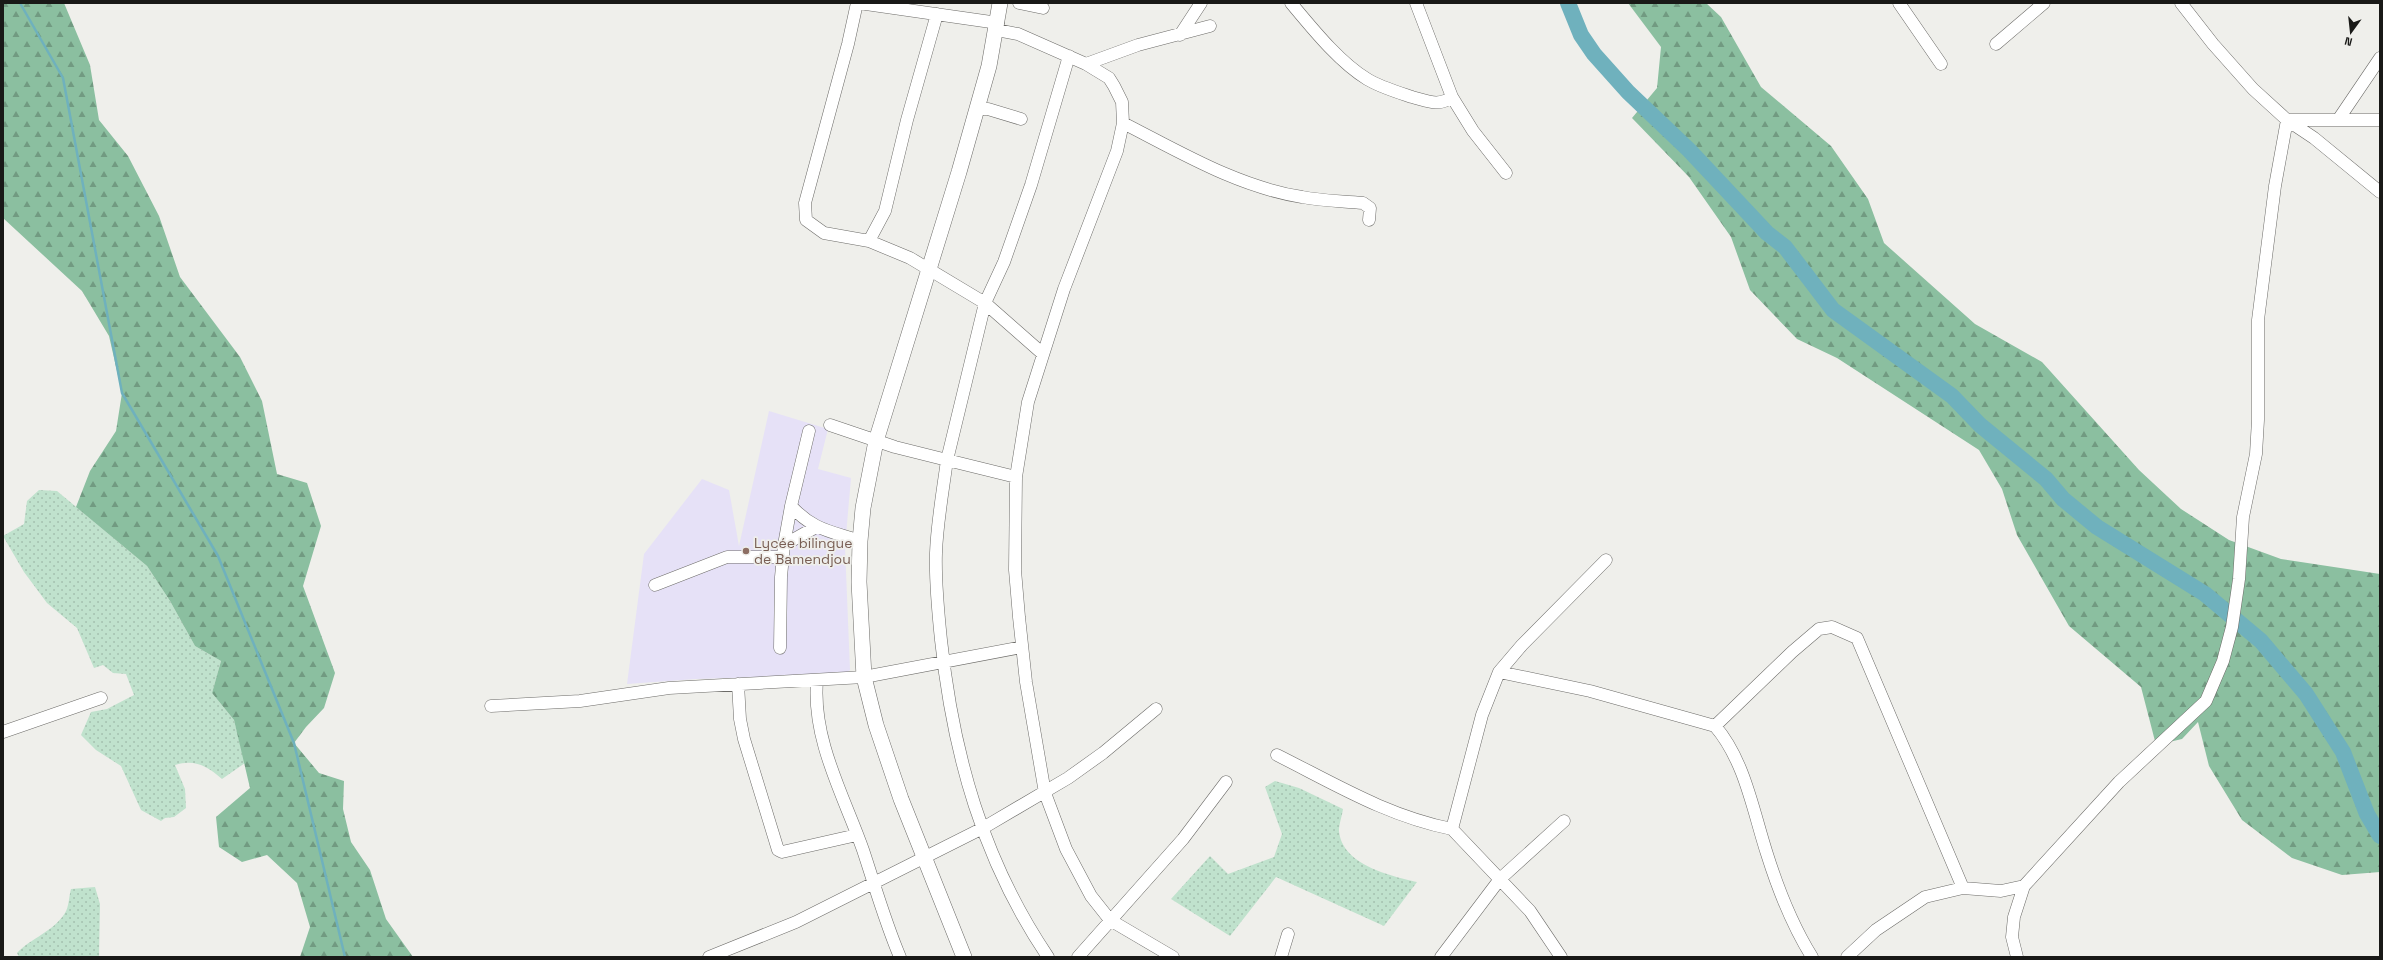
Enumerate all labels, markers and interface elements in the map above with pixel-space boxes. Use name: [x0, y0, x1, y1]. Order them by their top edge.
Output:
north arrow: [2331, 12, 2371, 52]
text: N: [2343, 34, 2354, 49]
place label: Lycée bilingue de Bamendjou: [754, 534, 852, 568]
marker: Lycée bilingue de Bamendjou: [741, 546, 751, 556]

